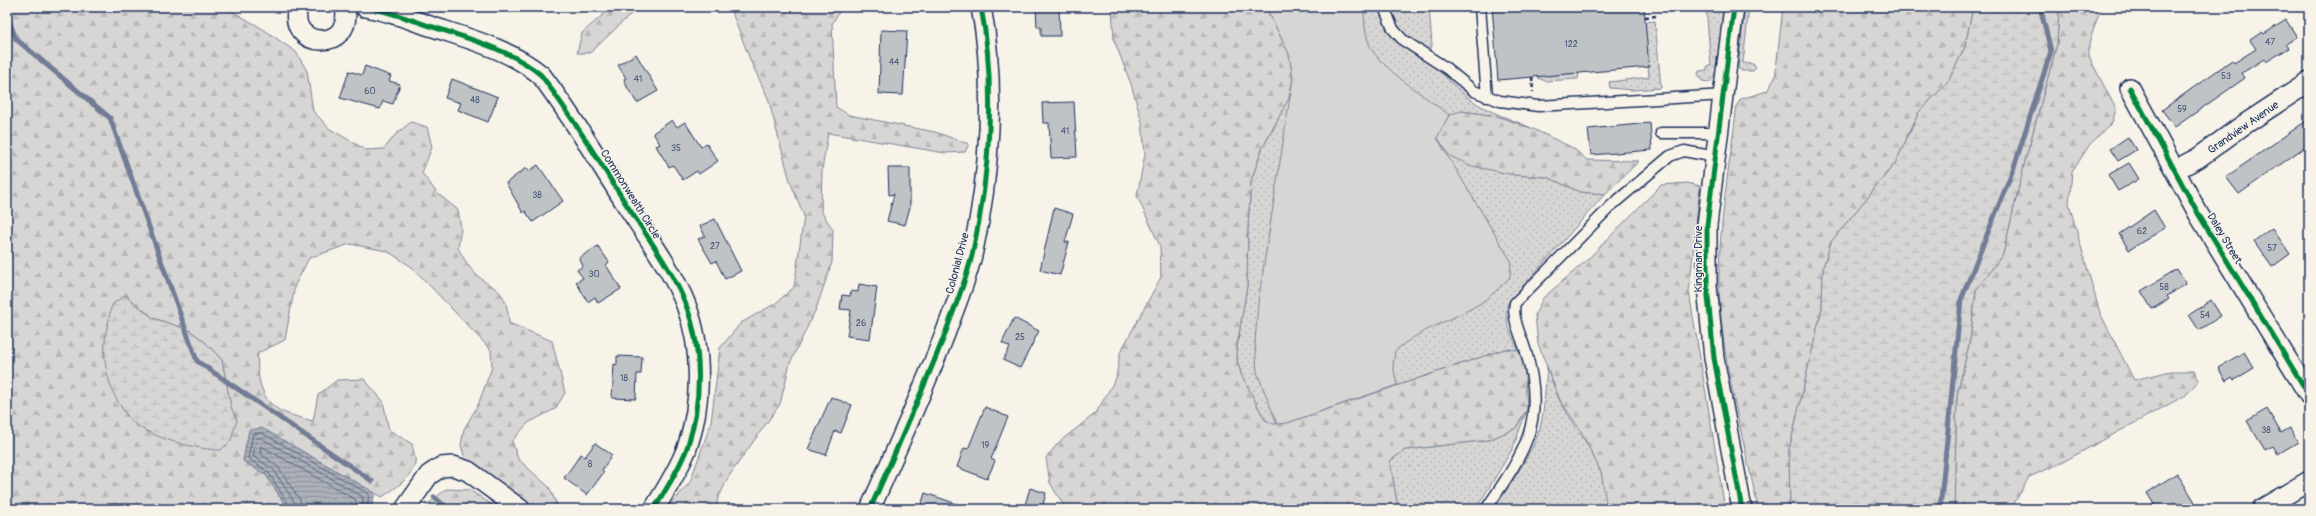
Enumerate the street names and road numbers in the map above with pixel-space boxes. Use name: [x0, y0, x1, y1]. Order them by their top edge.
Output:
street label: Grandview Avenue: [2205, 98, 2282, 157]
street label: Commonwealth Circle: [598, 147, 664, 242]
street label: Daley Street: [2204, 210, 2245, 267]
street label: Kingman Drive: [1692, 225, 1705, 292]
street label: Colonial Drive: [943, 231, 972, 295]

